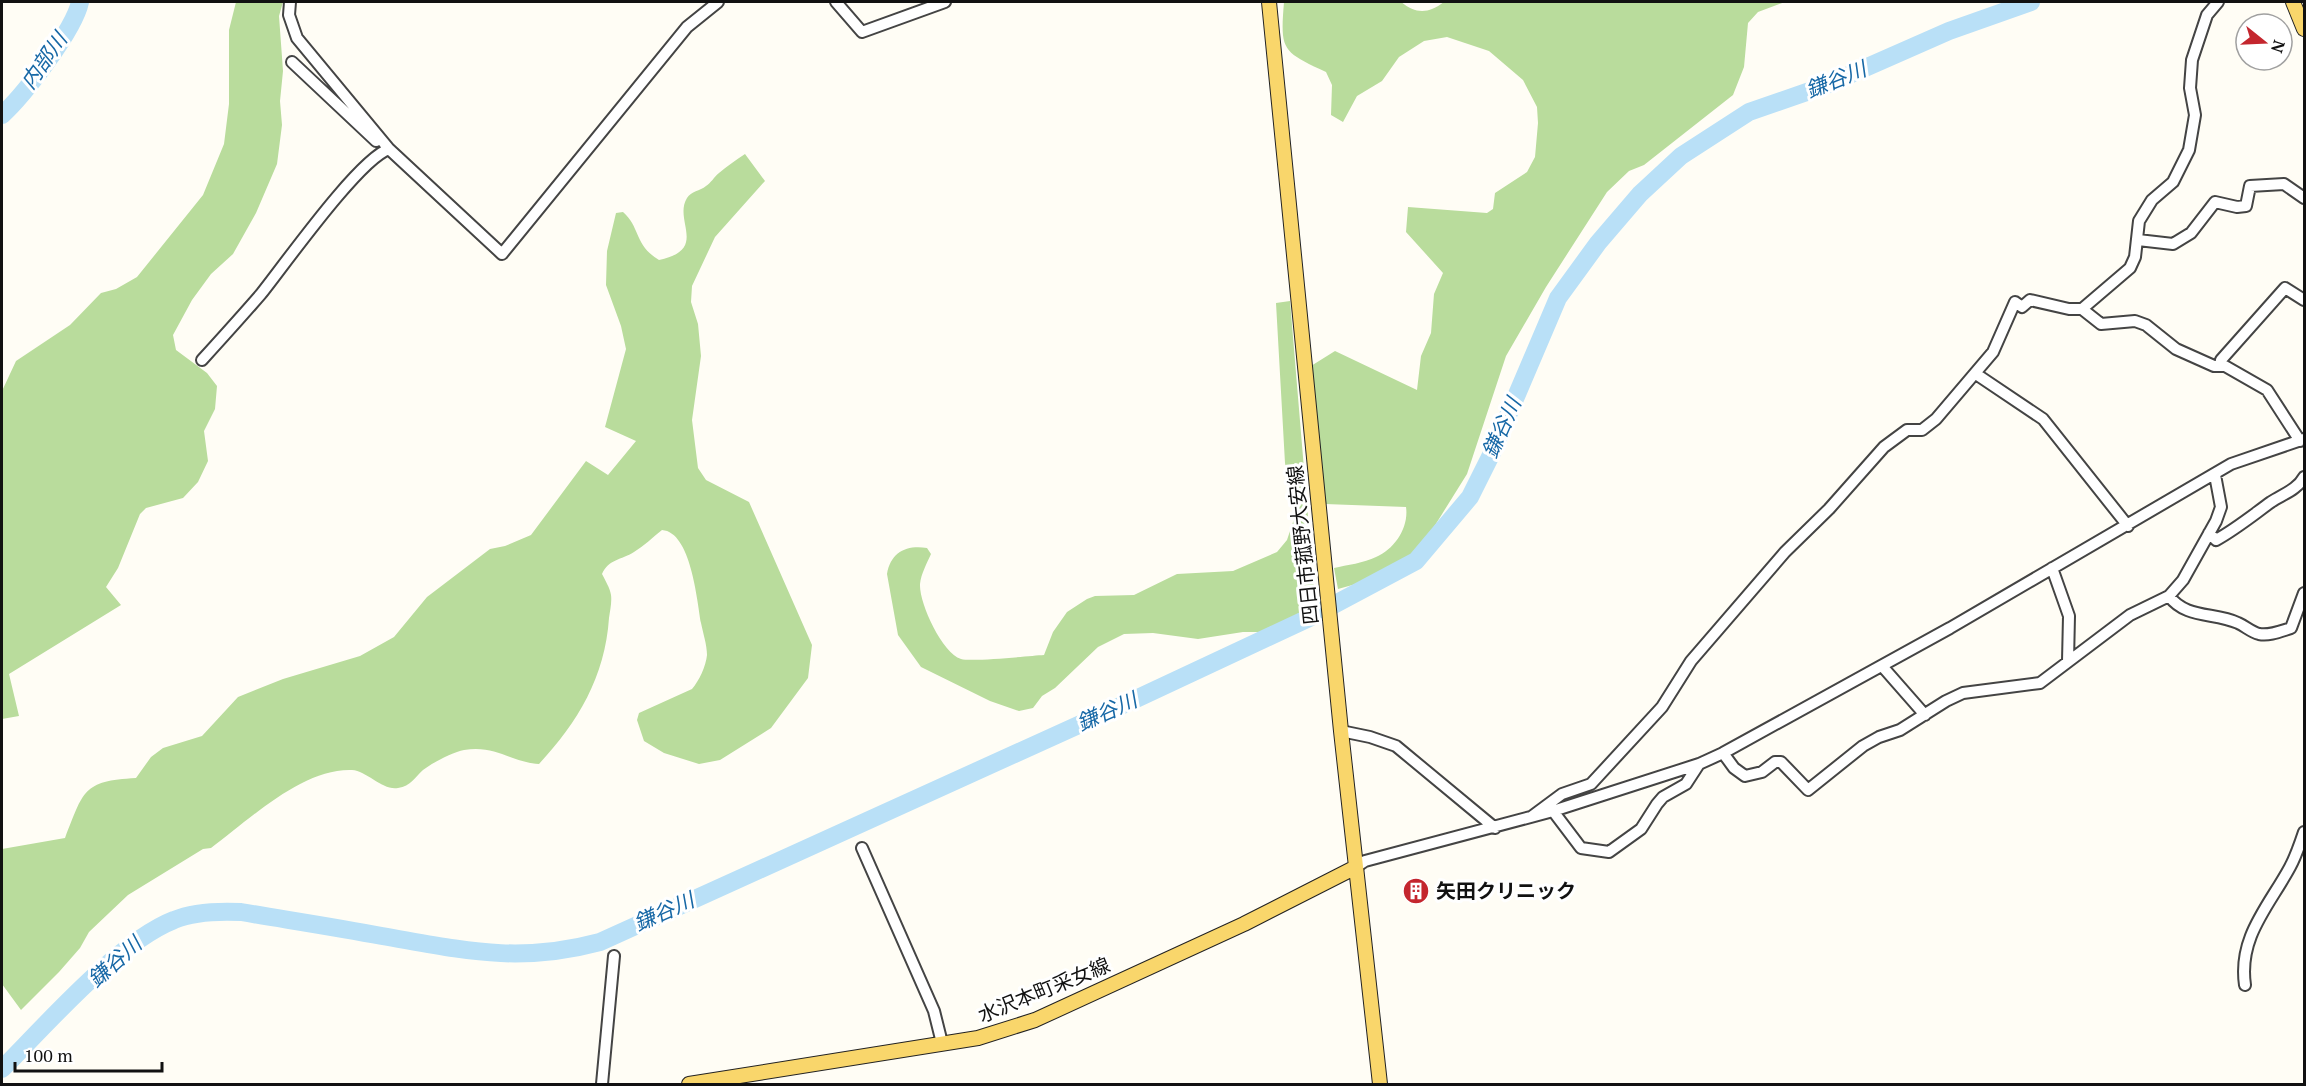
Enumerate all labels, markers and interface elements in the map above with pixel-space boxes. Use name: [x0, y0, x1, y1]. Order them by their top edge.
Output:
north arrow: [2234, 12, 2294, 72]
water label: 内部川: [14, 25, 74, 94]
text: N: [2266, 37, 2291, 56]
water label: 鎌谷川: [1801, 54, 1872, 104]
water label: 鎌谷川: [1475, 391, 1528, 462]
street label: 四日市菰野大安線: [1281, 464, 1324, 626]
water label: 鎌谷川: [1072, 685, 1143, 737]
building icon: 矢田クリニック: [1401, 876, 1431, 906]
place label: 矢田クリニック: [1436, 877, 1576, 904]
water label: 鎌谷川: [629, 885, 700, 937]
water label: 鎌谷川: [82, 928, 149, 993]
street label: 水沢本町采女線: [974, 951, 1114, 1028]
scale bar: [15, 1035, 162, 1073]
text: 100 m: [24, 1043, 73, 1067]

